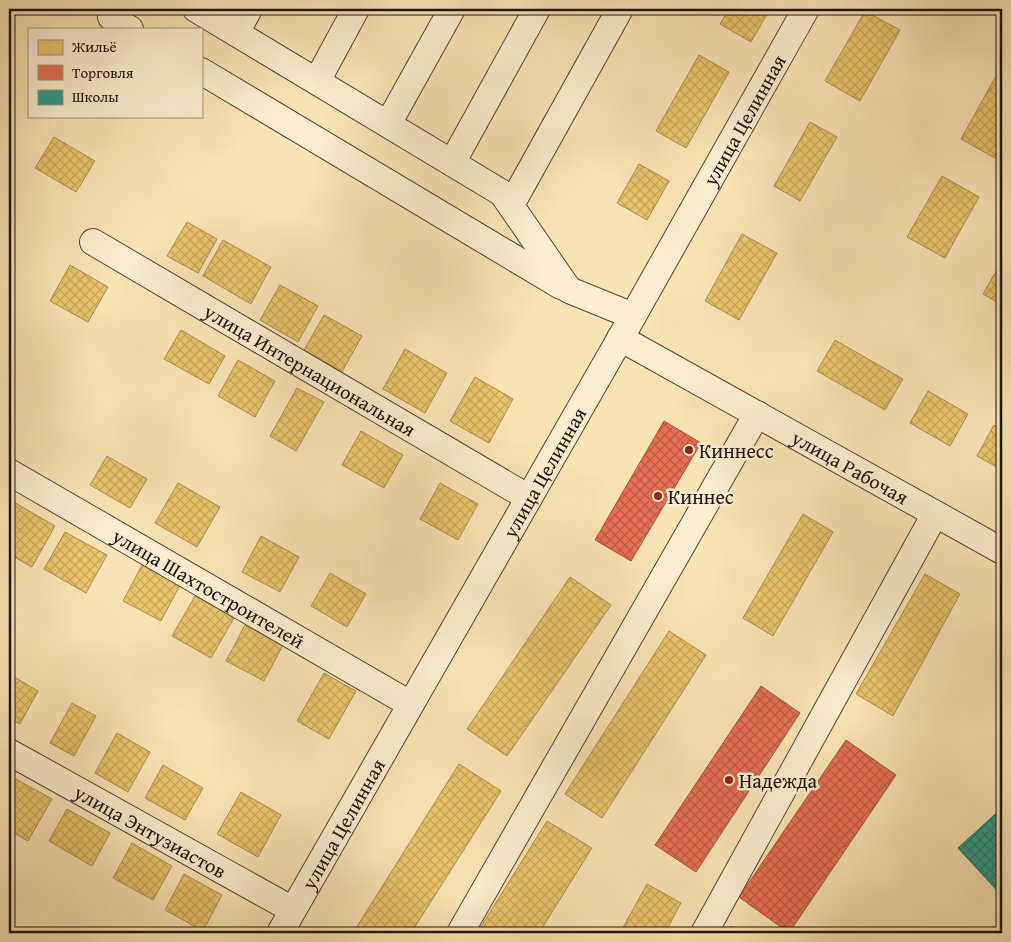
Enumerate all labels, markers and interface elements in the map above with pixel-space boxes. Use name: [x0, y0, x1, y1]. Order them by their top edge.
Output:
legend: [28, 28, 202, 118]
text: Жильё: [71, 36, 117, 57]
street label: улица Целинная: [694, 49, 792, 192]
text: Торговля: [72, 62, 134, 83]
text: Школы: [72, 86, 119, 107]
street label: улица Интернациональная: [198, 296, 422, 443]
street label: улица Целинная: [494, 401, 593, 544]
street label: улица Рабочая: [786, 422, 914, 511]
place label: Киннесс: [699, 436, 774, 465]
marker: Киннесс: [683, 444, 695, 456]
place label: Киннес: [668, 482, 734, 511]
marker: Киннес: [652, 490, 664, 502]
street label: улица Шахтостроителей: [107, 520, 310, 655]
street label: улица Целинная: [293, 753, 392, 895]
place label: Надежда: [739, 766, 818, 795]
marker: Надежда: [723, 774, 735, 786]
street label: улица Энтузиастов: [68, 776, 232, 885]

